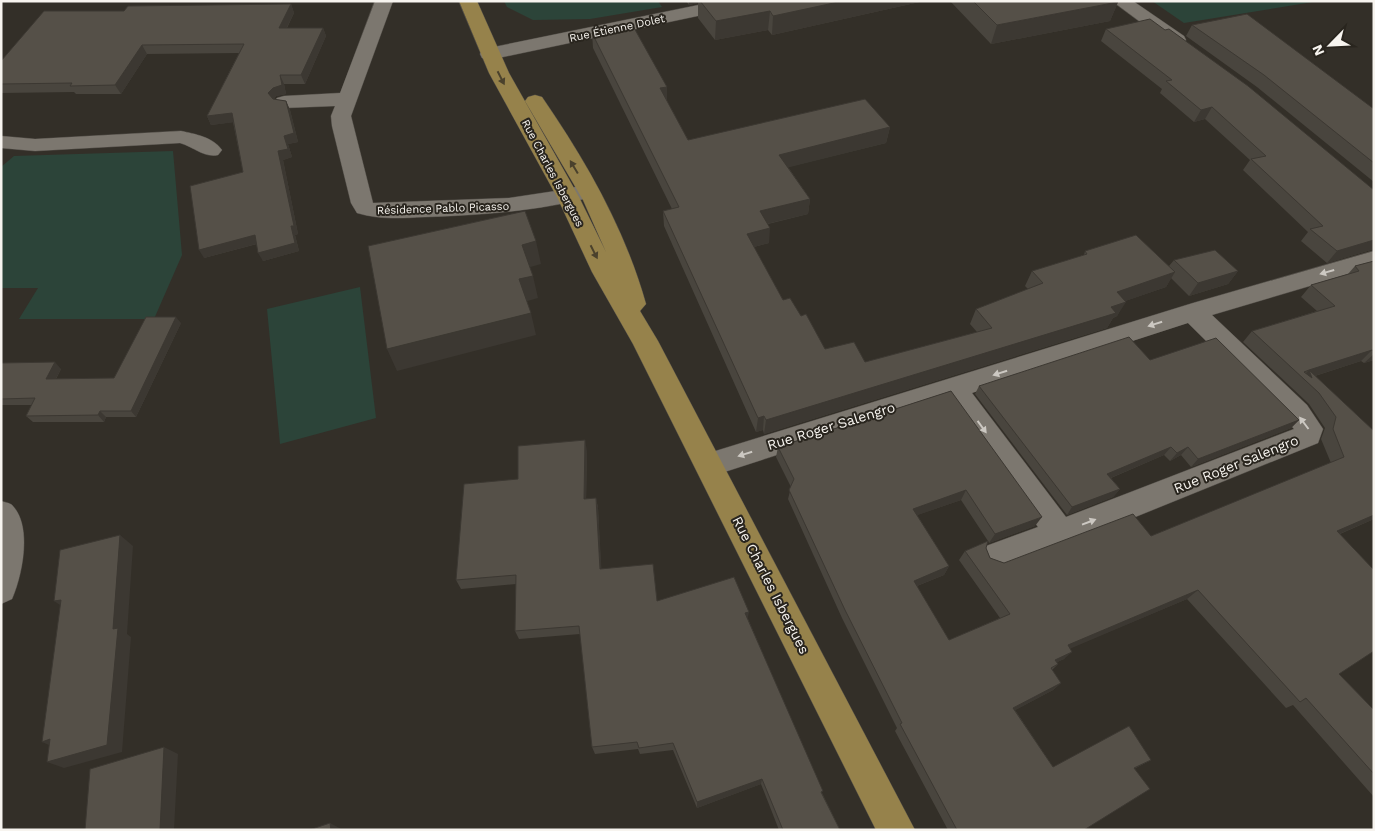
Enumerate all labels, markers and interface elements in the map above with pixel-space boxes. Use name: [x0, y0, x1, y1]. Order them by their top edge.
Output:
street label: Rue Étienne Dolet: [568, 11, 666, 45]
north arrow: [1305, 20, 1355, 70]
text: N: [1309, 42, 1328, 58]
one-way arrow: [497, 71, 505, 85]
street label: Rue Charles Isbergues: [519, 117, 586, 229]
one-way arrow: [570, 160, 579, 173]
street label: Résidence Pablo Picasso: [377, 200, 509, 217]
one-way arrow: [590, 245, 598, 259]
one-way arrow: [1319, 269, 1334, 277]
one-way arrow: [1147, 321, 1162, 328]
one-way arrow: [992, 370, 1007, 378]
street label: Rue Roger Salengro: [765, 399, 897, 453]
one-way arrow: [1299, 416, 1309, 429]
one-way arrow: [977, 420, 987, 434]
street label: Rue Roger Salengro: [1171, 432, 1301, 496]
one-way arrow: [737, 450, 752, 458]
street label: Rue Charles Isbergues: [729, 514, 813, 656]
one-way arrow: [1082, 518, 1097, 525]

